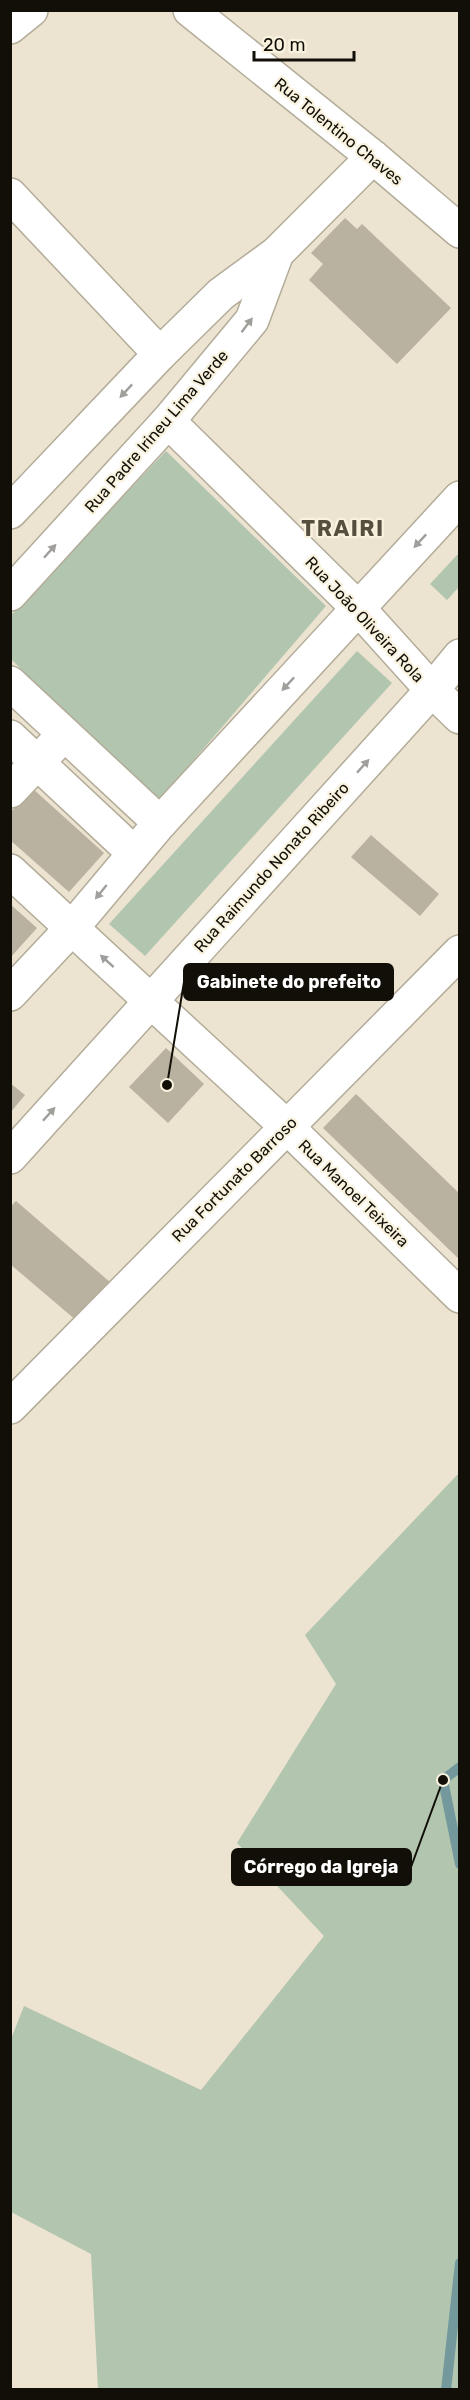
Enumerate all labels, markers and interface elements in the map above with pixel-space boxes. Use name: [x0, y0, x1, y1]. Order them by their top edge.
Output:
scale bar: [254, 24, 354, 62]
text: 20 m: [263, 34, 305, 56]
street label: Rua Tolentino Chaves: [271, 74, 407, 189]
one-way arrow: [240, 317, 252, 332]
street label: Rua Padre Irineu Lima Verde: [81, 346, 232, 516]
one-way arrow: [119, 383, 133, 397]
district label: TRAIRI: [301, 515, 385, 542]
one-way arrow: [414, 533, 427, 548]
one-way arrow: [43, 544, 56, 559]
street label: Rua João Oliveira Rola: [301, 552, 428, 686]
one-way arrow: [281, 677, 295, 692]
one-way arrow: [356, 759, 369, 774]
street label: Rua Raimundo Nonato Ribeiro: [190, 778, 353, 956]
one-way arrow: [95, 884, 108, 900]
one-way arrow: [100, 955, 115, 968]
callout: Gabinete do prefeito: [184, 964, 393, 1000]
text: Gabinete do prefeito: [197, 971, 381, 993]
one-way arrow: [42, 1107, 55, 1122]
street label: Rua Fortunato Barroso: [168, 1113, 301, 1246]
street label: Rua Manoel Teixeira: [294, 1136, 413, 1251]
callout: Córrego da Igreja: [232, 1849, 411, 1885]
text: Córrego da Igreja: [244, 1856, 398, 1878]

